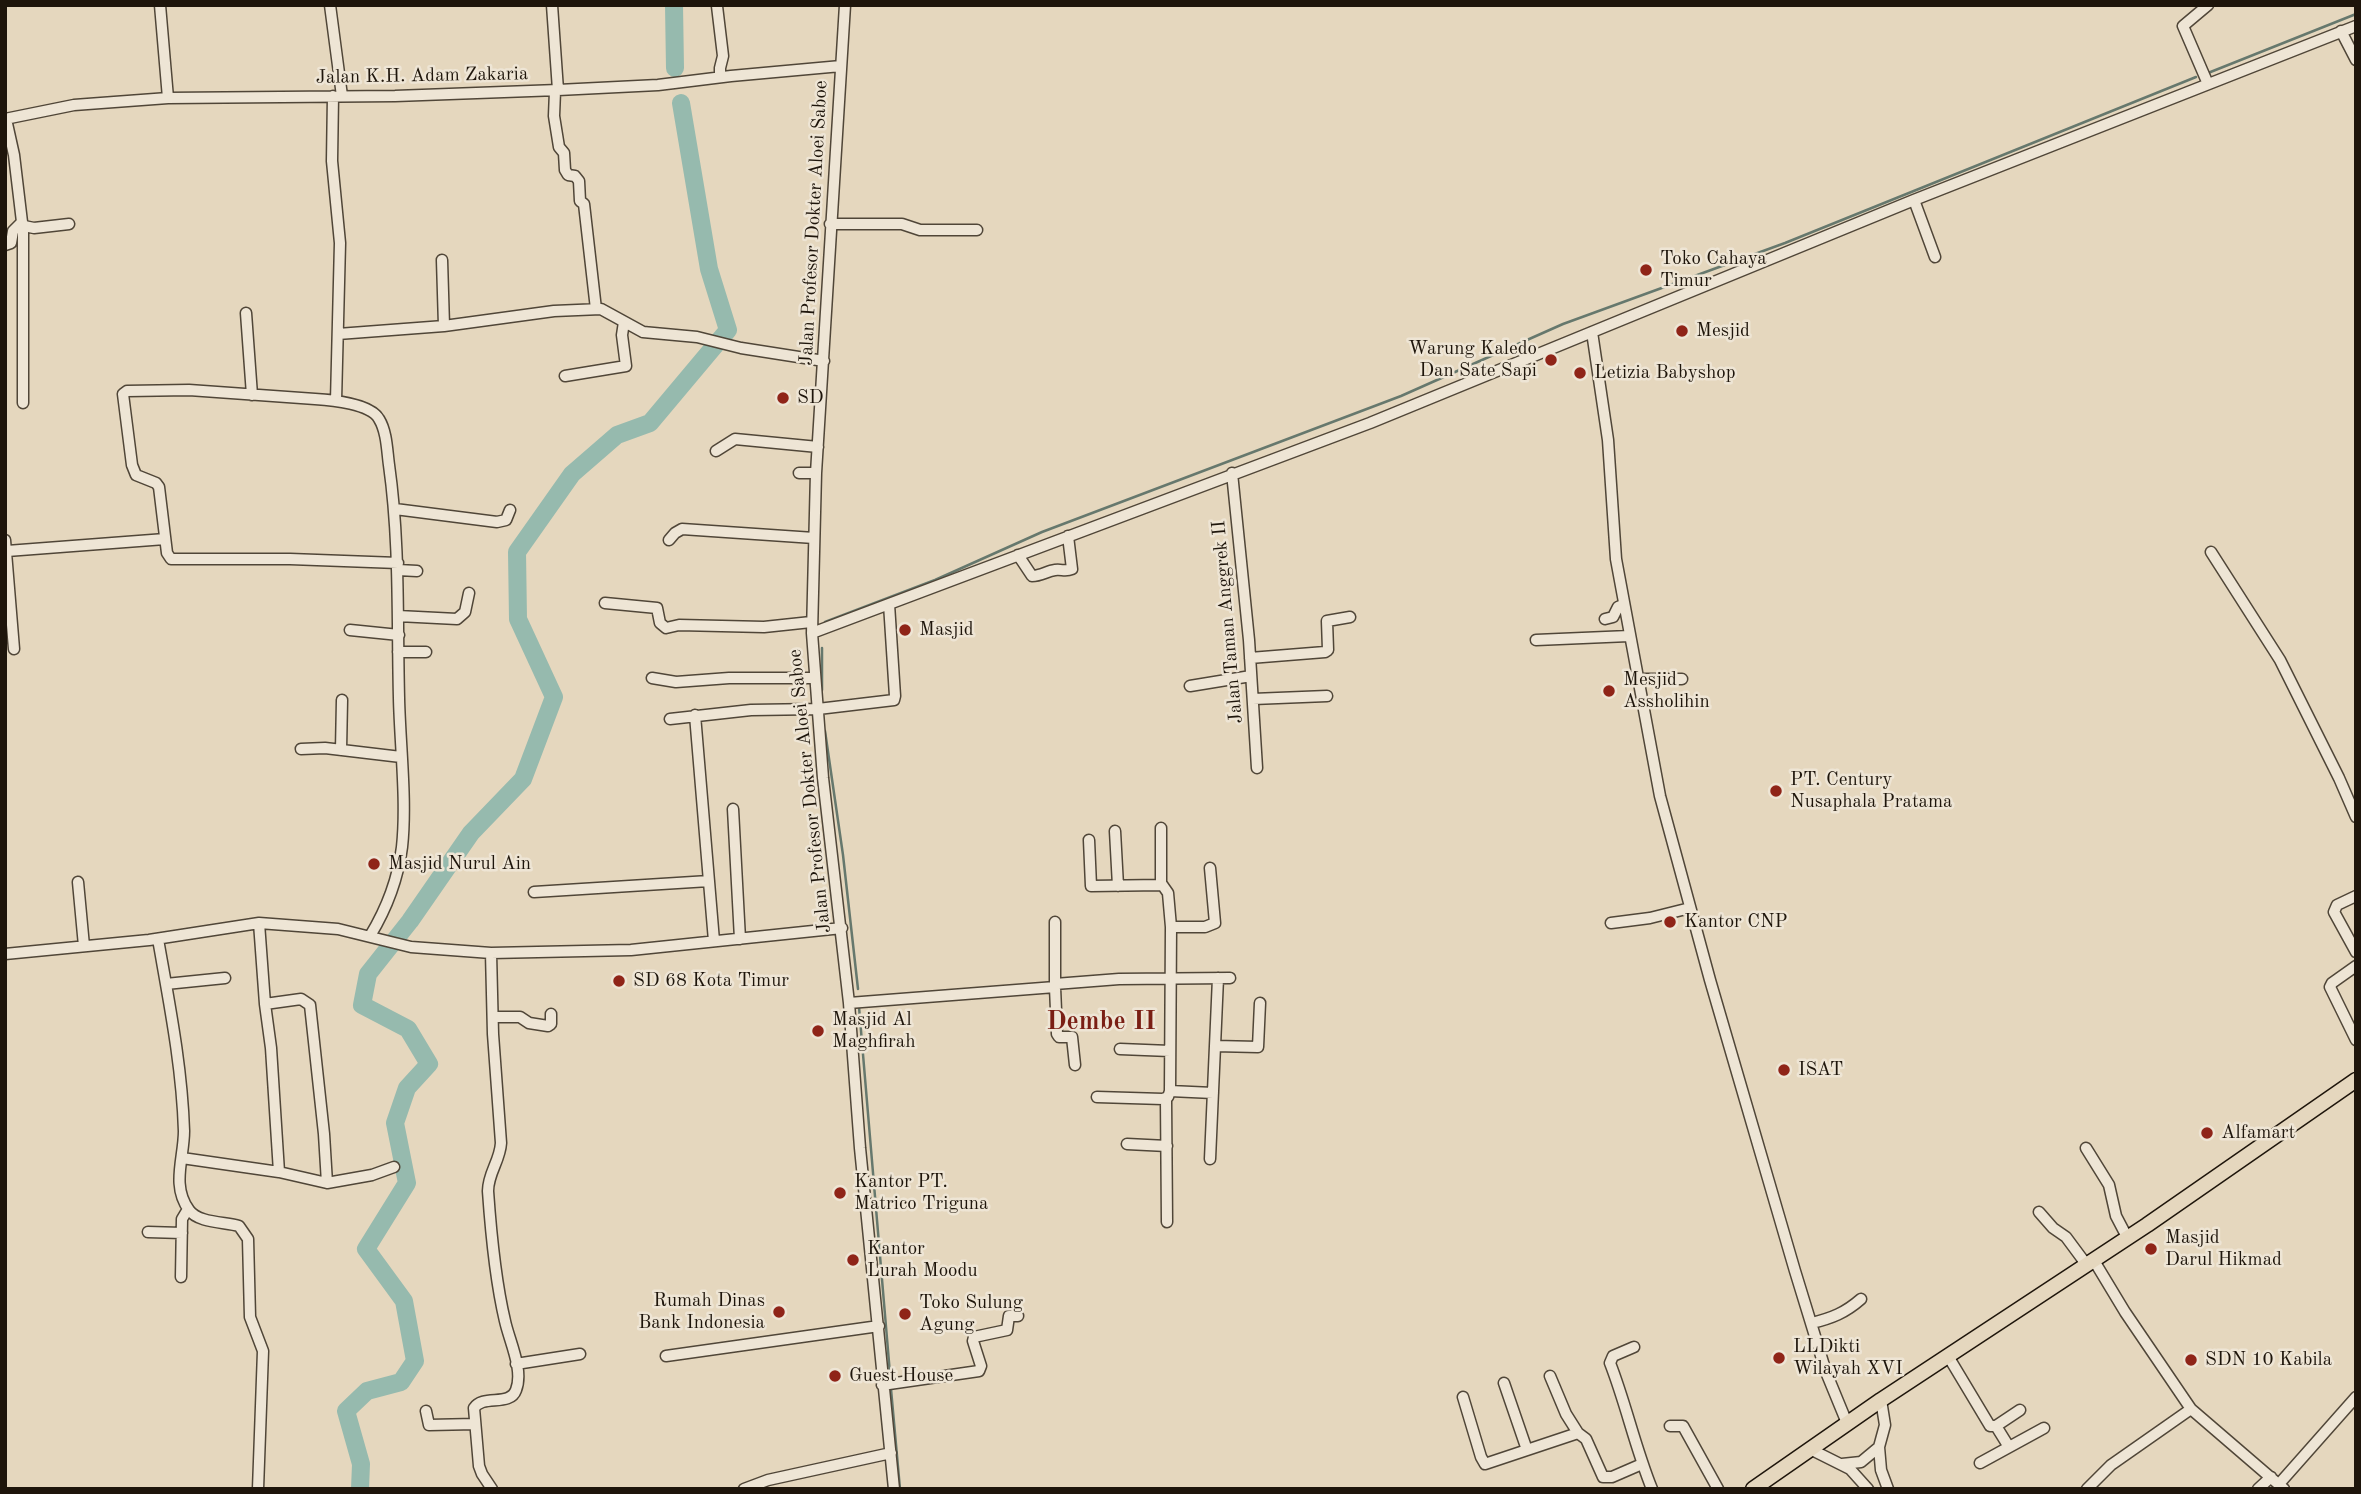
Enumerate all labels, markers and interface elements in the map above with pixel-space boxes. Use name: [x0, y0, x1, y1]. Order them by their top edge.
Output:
street label: Jalan K.H. Adam Zakaria: [316, 63, 528, 89]
street label: Jalan Profesor Dokter Aloei Saboe: [795, 80, 833, 366]
place label: Toko Cahaya Timur: [1660, 248, 1767, 292]
marker: Toko Cahaya Timur: [1638, 262, 1654, 278]
place label: Mesjid: [1696, 320, 1750, 342]
marker: Mesjid: [1674, 323, 1690, 339]
place label: Warung Kaledo Dan Sate Sapi: [1408, 338, 1537, 382]
marker: Warung Kaledo Dan Sate Sapi: [1543, 352, 1559, 368]
place label: Letizia Babyshop: [1594, 362, 1736, 384]
marker: Letizia Babyshop: [1572, 365, 1588, 381]
place label: SD: [797, 387, 824, 409]
marker: SD: [775, 390, 791, 406]
street label: Jalan Taman Anggrek II: [1208, 520, 1248, 724]
place label: Masjid: [919, 619, 974, 641]
marker: Masjid: [897, 622, 913, 638]
street label: Jalan Profesor Dokter Aloei Saboe: [784, 648, 836, 934]
place label: Mesjid Assholihin: [1623, 669, 1710, 713]
marker: Mesjid Assholihin: [1601, 683, 1617, 699]
place label: PT. Century Nusaphala Pratama: [1790, 769, 1952, 813]
marker: PT. Century Nusaphala Pratama: [1768, 783, 1784, 799]
place label: Masjid Nurul Ain: [388, 853, 531, 875]
marker: Masjid Nurul Ain: [366, 856, 382, 872]
place label: Kantor CNP: [1684, 911, 1787, 933]
marker: Kantor CNP: [1662, 914, 1678, 930]
place label: SD 68 Kota Timur: [633, 970, 789, 992]
marker: SD 68 Kota Timur: [611, 973, 627, 989]
district label: Dembe II: [1046, 1006, 1156, 1038]
place label: Masjid Al Maghfirah: [832, 1009, 915, 1053]
marker: Masjid Al Maghfirah: [810, 1023, 826, 1039]
place label: ISAT: [1798, 1059, 1843, 1081]
marker: ISAT: [1776, 1062, 1792, 1078]
place label: Alfamart: [2221, 1122, 2295, 1144]
marker: Alfamart: [2199, 1125, 2215, 1141]
place label: Kantor PT. Matrico Triguna: [854, 1171, 988, 1215]
marker: Kantor PT. Matrico Triguna: [832, 1185, 848, 1201]
place label: Masjid Darul Hikmad: [2165, 1227, 2282, 1271]
place label: Kantor Lurah Moodu: [867, 1238, 978, 1282]
marker: Masjid Darul Hikmad: [2143, 1241, 2159, 1257]
marker: Kantor Lurah Moodu: [845, 1252, 861, 1268]
place label: Rumah Dinas Bank Indonesia: [638, 1290, 765, 1334]
place label: Toko Sulung Agung: [919, 1292, 1023, 1336]
marker: Rumah Dinas Bank Indonesia: [771, 1304, 787, 1320]
marker: Toko Sulung Agung: [897, 1306, 913, 1322]
place label: LLDikti Wilayah XVI: [1793, 1336, 1903, 1380]
place label: SDN 10 Kabila: [2205, 1349, 2332, 1371]
marker: LLDikti Wilayah XVI: [1771, 1350, 1787, 1366]
marker: SDN 10 Kabila: [2183, 1352, 2199, 1368]
place label: Guest House: [849, 1365, 953, 1387]
marker: Guest House: [827, 1368, 843, 1384]

